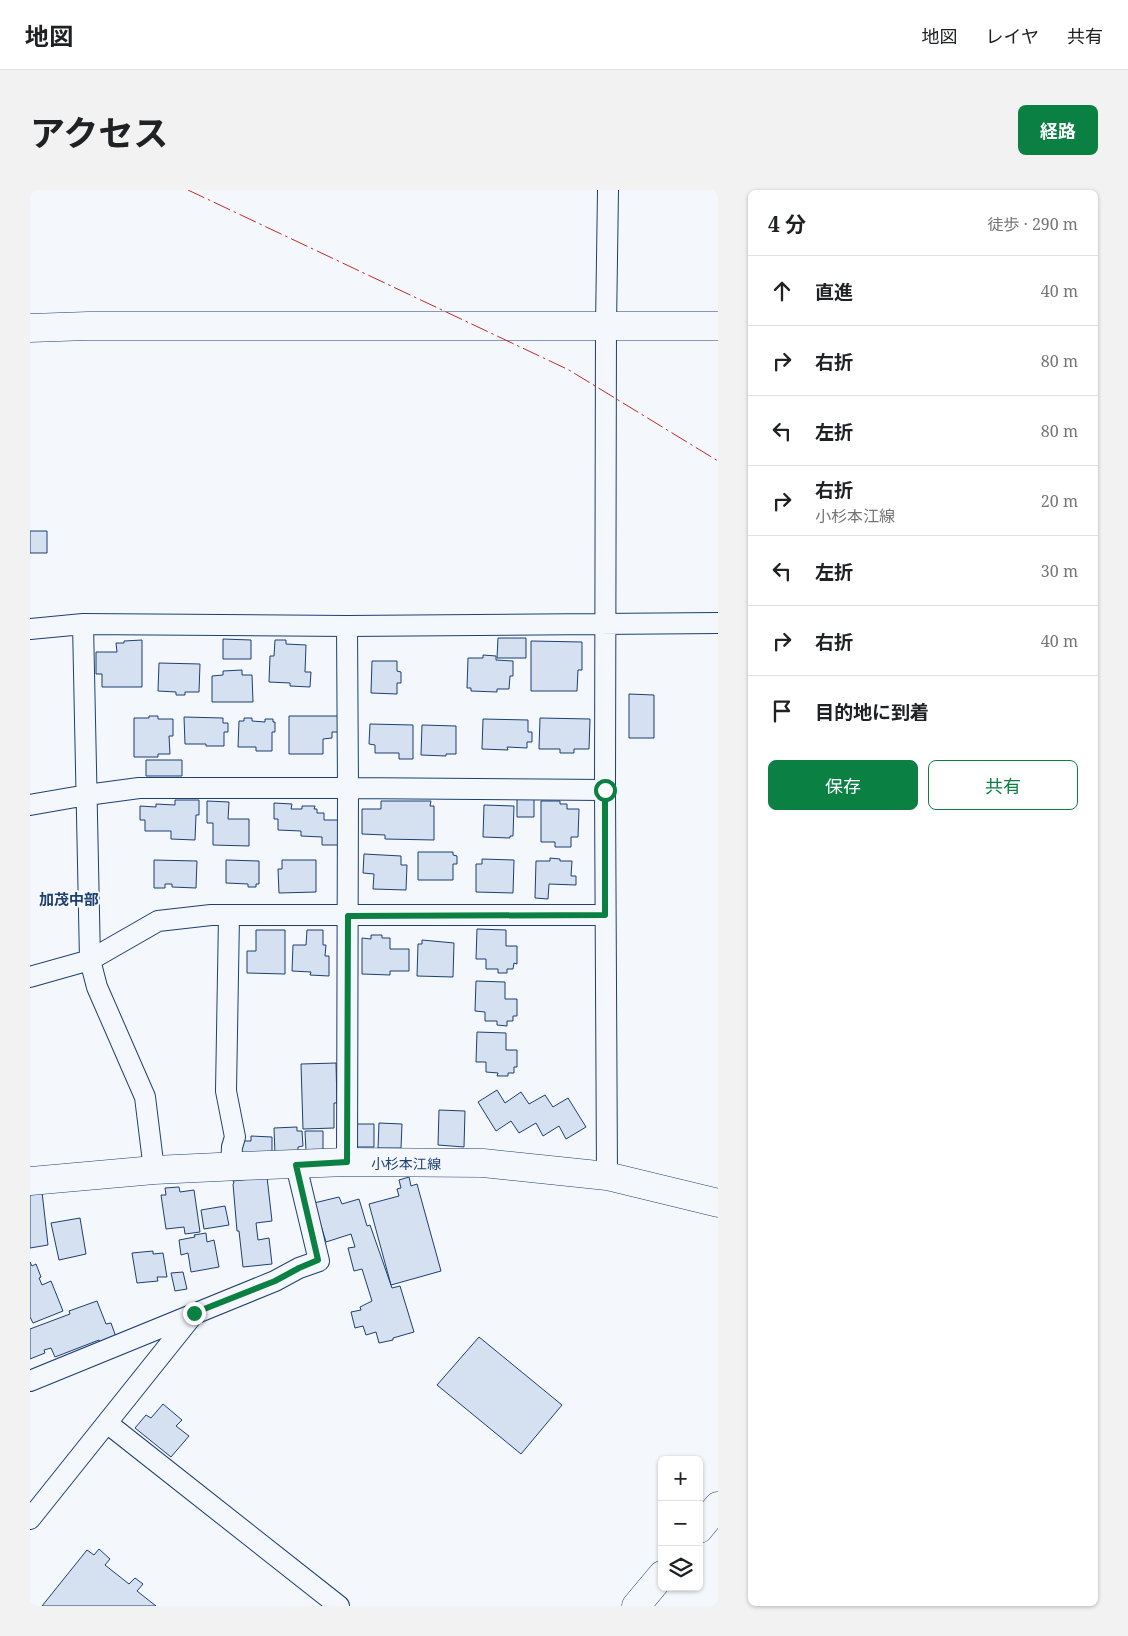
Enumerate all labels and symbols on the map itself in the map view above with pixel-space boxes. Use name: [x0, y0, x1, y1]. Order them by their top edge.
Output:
route start: [594, 779, 617, 802]
district label: 加茂中部: [39, 889, 99, 909]
street label: 小杉本江線: [371, 1154, 441, 1173]
route end: [183, 1302, 206, 1325]

